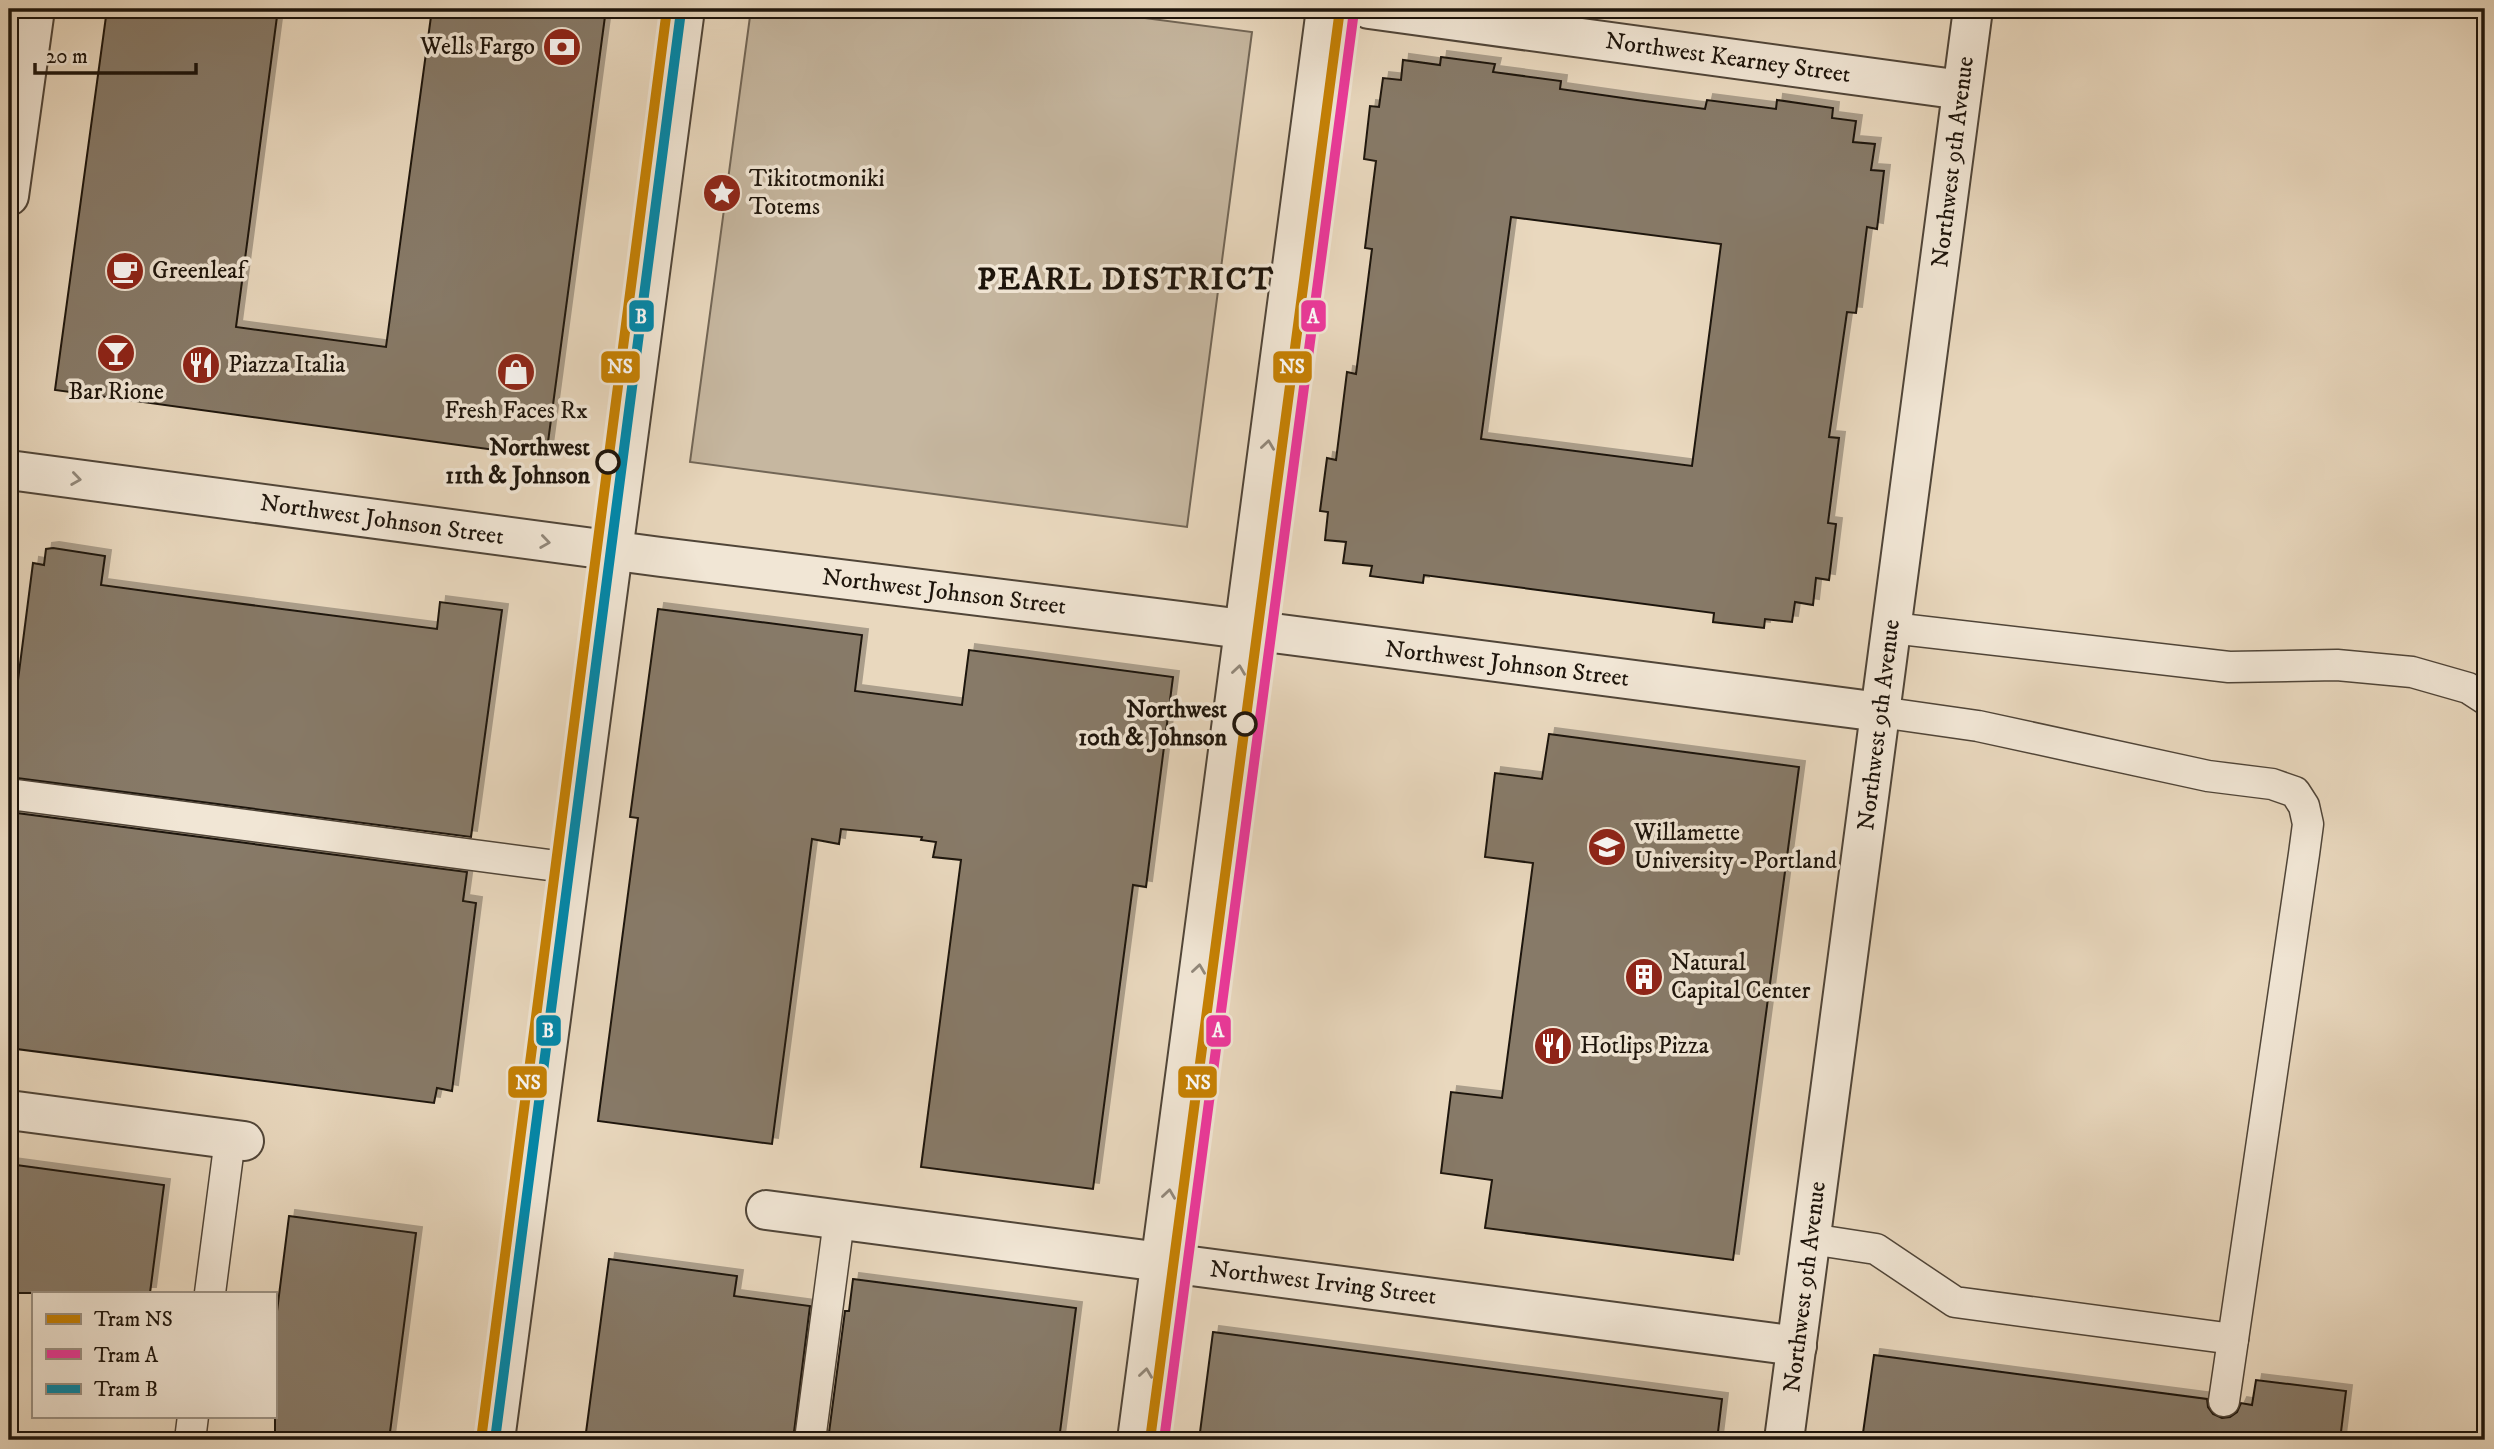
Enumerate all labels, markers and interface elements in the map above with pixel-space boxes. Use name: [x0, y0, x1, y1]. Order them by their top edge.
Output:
bank icon: Wells Fargo: [541, 26, 583, 68]
street label: Northwest Kearney Street: [1603, 26, 1853, 90]
scale bar: [35, 32, 196, 76]
place label: Wells Fargo: [419, 32, 535, 62]
text: 20 m: [46, 44, 88, 70]
street label: Northwest 9th Avenue: [1925, 55, 1981, 269]
place label: Tikitotmoniki Totems: [749, 164, 885, 222]
place icon: Tikitotmoniki Totems: [701, 172, 743, 214]
cafe icon: Greenleaf: [104, 250, 146, 292]
place label: Greenleaf: [152, 256, 248, 286]
district label: PEARL DISTRICT: [977, 260, 1275, 300]
line badge: B: [628, 299, 655, 333]
line badge: A: [1300, 299, 1327, 333]
text: B: [635, 306, 647, 329]
text: A: [1306, 306, 1320, 329]
bar icon: Bar Rione: [95, 332, 137, 374]
restaurant icon: Piazza Italia: [180, 344, 222, 386]
place label: Piazza Italia: [228, 350, 346, 380]
line badge: NS: [600, 350, 641, 384]
line badge: NS: [1272, 350, 1313, 384]
shop icon: Fresh Faces Rx: [495, 351, 537, 393]
text: NS: [607, 356, 633, 379]
text: NS: [1279, 356, 1305, 379]
place label: Bar Rione: [68, 377, 164, 407]
place label: Fresh Faces Rx: [444, 396, 588, 426]
place label: Northwest 11th & Johnson: [445, 433, 590, 491]
one-way arrow: [1261, 439, 1276, 450]
marker: Northwest 11th & Johnson: [596, 450, 620, 474]
one-way arrow: [71, 471, 82, 486]
street label: Northwest Johnson Street: [258, 488, 506, 552]
one-way arrow: [539, 534, 551, 549]
street label: Northwest Johnson Street: [820, 562, 1068, 622]
street label: Northwest 9th Avenue: [1851, 618, 1907, 832]
street label: Northwest Johnson Street: [1383, 634, 1631, 694]
one-way arrow: [1231, 664, 1246, 676]
place label: Northwest 10th & Johnson: [1078, 695, 1227, 753]
marker: Northwest 10th & Johnson: [1233, 712, 1257, 736]
place label: Willamette University - Portland: [1633, 818, 1837, 876]
school or university icon: Willamette University - Portland: [1586, 826, 1628, 868]
place label: Natural Capital Center: [1671, 948, 1810, 1006]
building icon: Natural Capital Center: [1623, 956, 1665, 998]
one-way arrow: [1191, 963, 1206, 974]
line badge: B: [535, 1014, 562, 1047]
line badge: A: [1205, 1014, 1232, 1048]
text: B: [542, 1020, 554, 1043]
text: A: [1211, 1020, 1225, 1043]
restaurant icon: Hotlips Pizza: [1532, 1025, 1574, 1067]
place label: Hotlips Pizza: [1580, 1031, 1710, 1061]
line badge: NS: [507, 1065, 548, 1099]
line badge: NS: [1177, 1065, 1218, 1099]
text: NS: [515, 1072, 541, 1095]
text: NS: [1185, 1072, 1211, 1095]
street label: Northwest 9th Avenue: [1777, 1180, 1833, 1394]
one-way arrow: [1162, 1188, 1177, 1200]
street label: Northwest Irving Street: [1208, 1254, 1438, 1312]
legend: [32, 1292, 276, 1418]
text: Tram NS: [94, 1307, 173, 1333]
text: Tram A: [94, 1343, 159, 1369]
one-way arrow: [1138, 1367, 1153, 1378]
text: Tram B: [94, 1377, 158, 1403]

